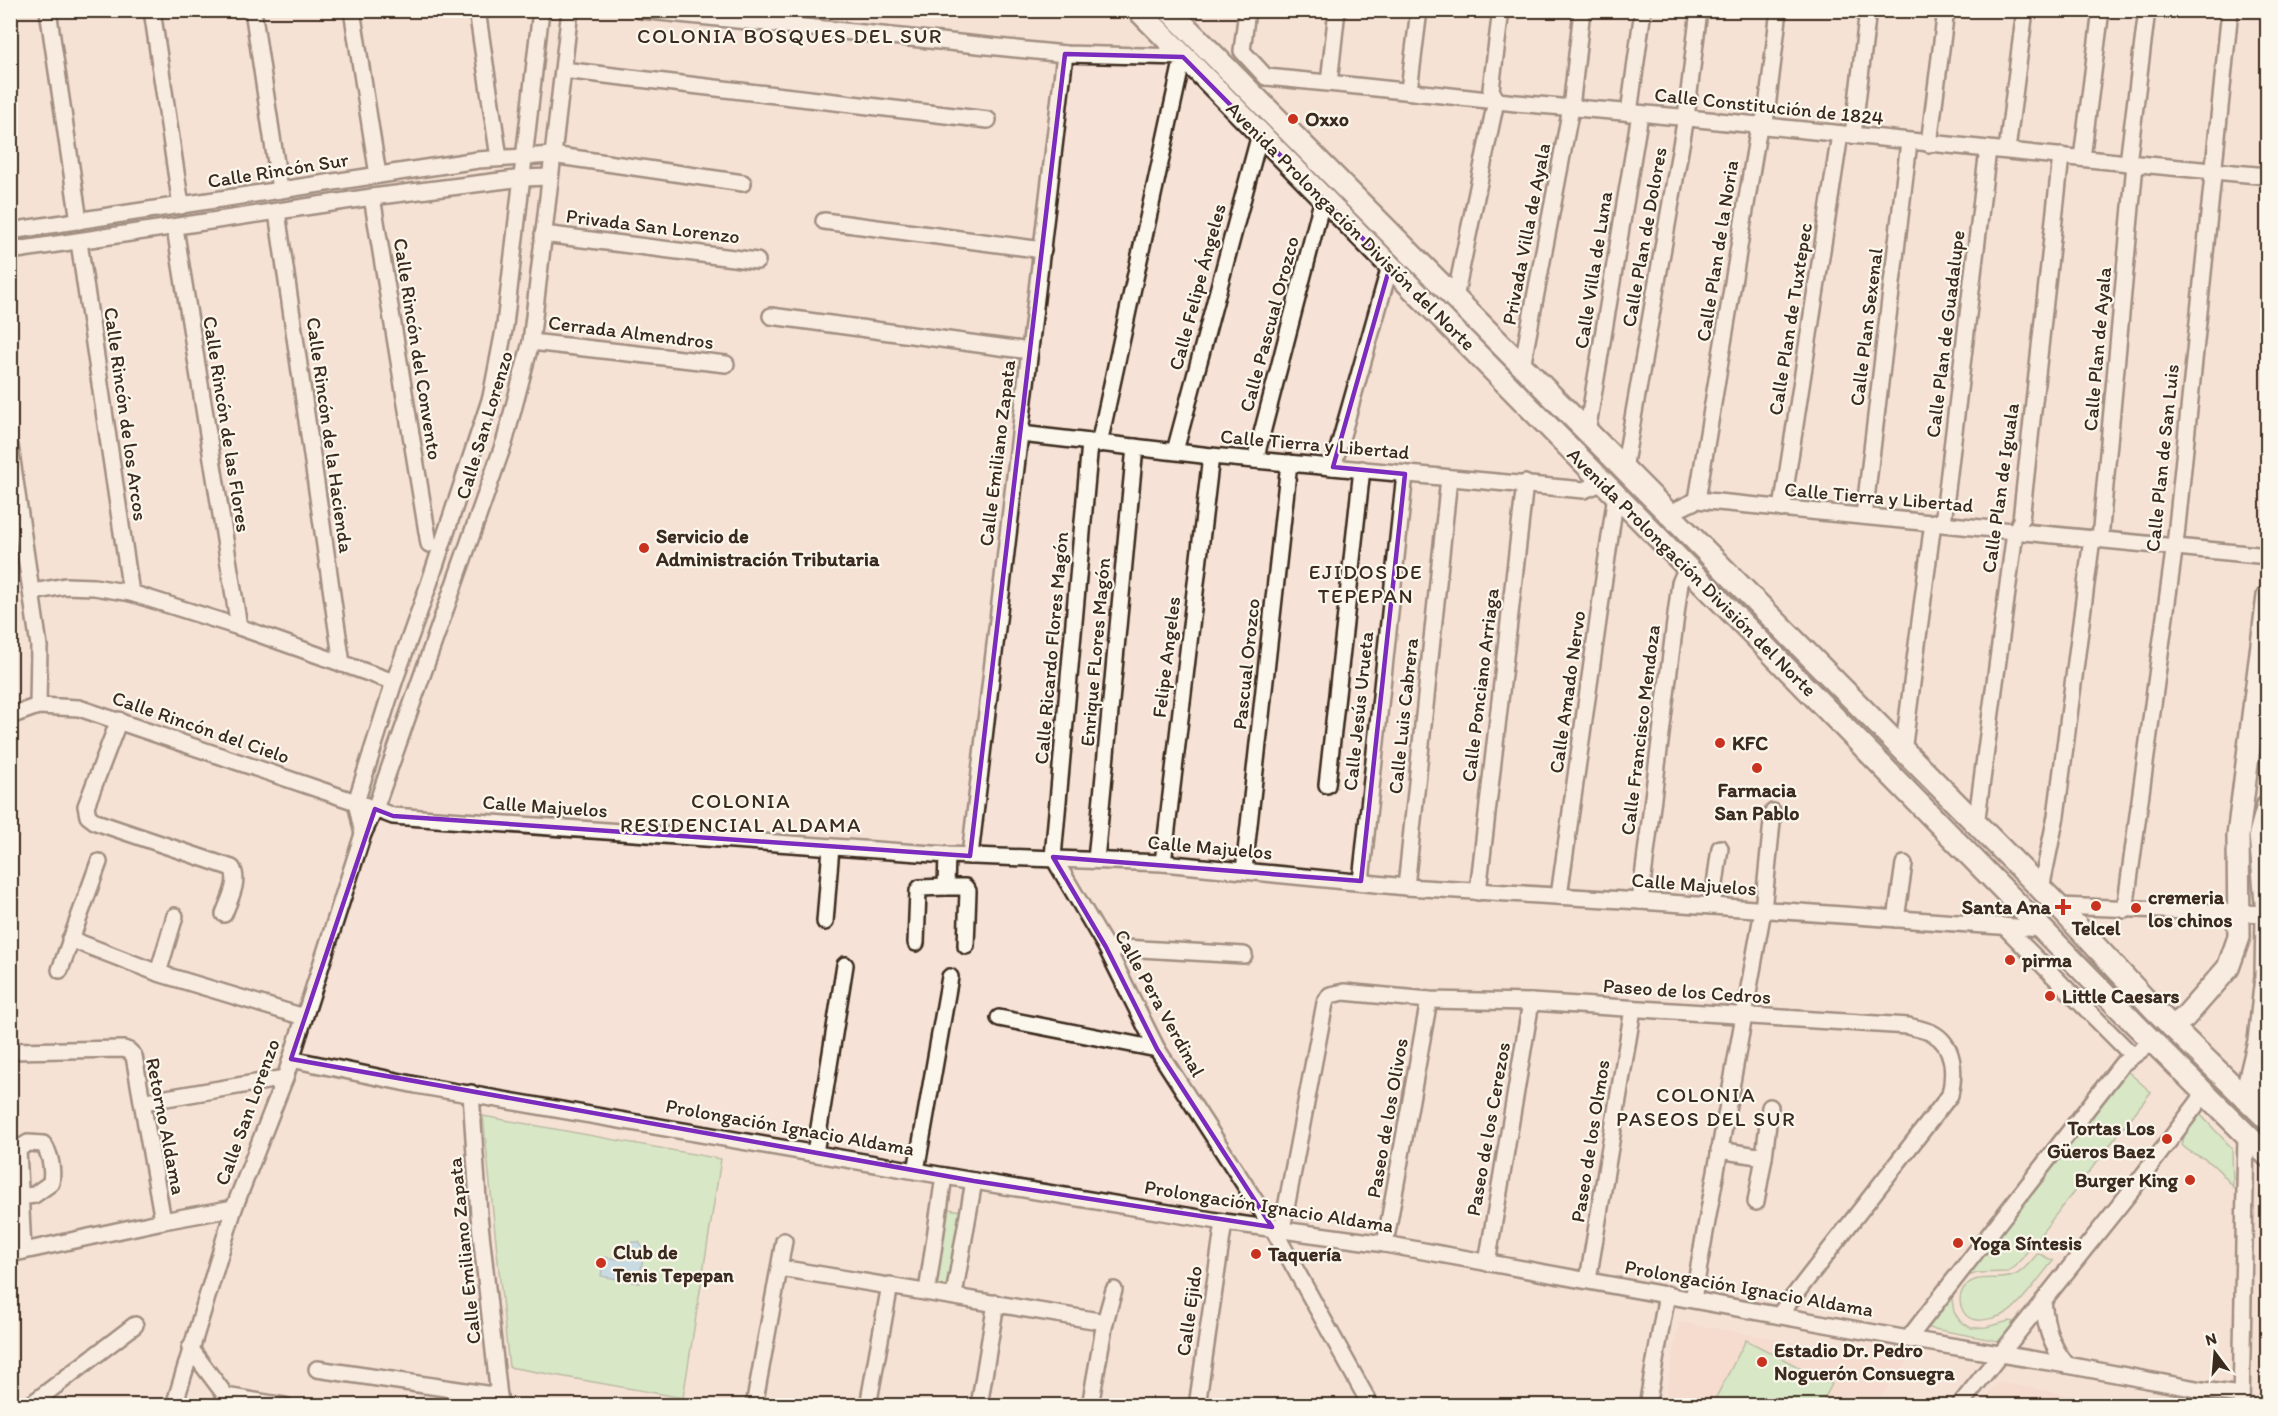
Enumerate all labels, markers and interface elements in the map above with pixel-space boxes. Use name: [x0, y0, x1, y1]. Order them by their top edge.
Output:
district label: COLONIA BOSQUES DEL SUR: [637, 23, 943, 48]
street label: Calle Constitución de 1824: [1653, 82, 1885, 130]
street label: Avenida Prolongación División del Norte: [1221, 96, 1481, 356]
place label: Oxxo: [1305, 107, 1349, 131]
marker: Oxxo: [1286, 112, 1300, 126]
street label: Privada Villa de Ayala: [1497, 141, 1555, 327]
street label: Calle Plan de Dolores: [1616, 145, 1672, 329]
street label: Calle Rincón Sur: [206, 147, 350, 193]
street label: Calle Plan de la Noria: [1691, 159, 1743, 343]
street label: Calle Villa de Luna: [1569, 189, 1617, 351]
street label: Calle Felipe Ángeles: [1163, 201, 1231, 373]
street label: Privada San Lorenzo: [565, 203, 741, 249]
street label: Calle Plan de Tuxtepec: [1763, 221, 1817, 417]
street label: Calle Plan de Guadalupe: [1920, 229, 1970, 439]
street label: Calle Pascual Orozco: [1234, 233, 1304, 415]
street label: Calle Rincón del Convento: [389, 236, 447, 462]
street label: Calle Plan Sexenal: [1844, 246, 1888, 407]
street label: Calle Plan de Ayala: [2078, 265, 2116, 432]
street label: Calle Rincón de los Arcos: [99, 306, 153, 522]
street label: Cerrada Almendros: [547, 310, 715, 354]
street label: Calle Rincón de las Flores: [198, 314, 256, 534]
street label: Calle Rincón de la Hacienda: [302, 316, 359, 555]
street label: Calle San Lorenzo: [450, 348, 518, 502]
street label: Calle Emiliano Zapata: [974, 358, 1020, 548]
street label: Calle Plan de San Luis: [2140, 363, 2184, 553]
street label: Calle Plan de Iguala: [1976, 401, 2024, 575]
street label: Calle Tierra y Libertad: [1219, 424, 1411, 464]
street label: Avenida Prolongación División del Norte: [1562, 442, 1822, 702]
street label: Calle Tierra y Libertad: [1783, 477, 1975, 517]
place label: Servicio de Administración Tributaria: [655, 524, 880, 571]
street label: Calle Ricardo Flores Magón: [1029, 531, 1073, 765]
marker: Servicio de Administración Tributaria: [637, 541, 651, 555]
street label: Enrique FLores Magón: [1075, 557, 1115, 747]
district label: EJIDOS DE TEPEPAN: [1309, 559, 1423, 608]
street label: Calle Ponciano Arriaga: [1456, 586, 1504, 783]
street label: Felipe Angeles: [1147, 595, 1185, 719]
street label: Pascual Orozco: [1227, 597, 1265, 731]
street label: Calle Amado Nervo: [1544, 609, 1590, 775]
street label: Calle Francisco Mendoza: [1615, 623, 1665, 837]
street label: Calle Jesús Urueta: [1338, 629, 1378, 792]
street label: Calle Luis Cabrera: [1383, 636, 1423, 795]
street label: Calle Rincón del Cielo: [109, 685, 293, 769]
place label: KFC: [1732, 731, 1768, 755]
marker: KFC: [1713, 736, 1727, 750]
marker: Farmacia San Pablo: [1750, 761, 1764, 775]
place label: Farmacia San Pablo: [1715, 778, 1799, 825]
district label: COLONIA RESIDENCIAL ALDAMA: [620, 788, 862, 837]
street label: Calle Majuelos: [482, 790, 608, 822]
street label: Calle Majuelos: [1147, 830, 1274, 864]
street label: Calle Majuelos: [1631, 868, 1757, 900]
place label: cremeria los chinos: [2148, 885, 2232, 932]
place label: Santa Ana: [1962, 895, 2052, 919]
marker: Telcel: [2089, 899, 2103, 913]
marker: Santa Ana: [2056, 900, 2070, 914]
marker: cremeria los chinos: [2129, 901, 2143, 915]
place label: Telcel: [2071, 916, 2121, 940]
street label: Calle Pera Verdinal: [1110, 925, 1211, 1081]
place label: pirma: [2021, 948, 2072, 973]
marker: pirma: [2003, 953, 2017, 967]
street label: Paseo de los Cedros: [1602, 973, 1772, 1009]
place label: Little Caesars: [2062, 984, 2180, 1008]
marker: Little Caesars: [2043, 989, 2057, 1003]
street label: Calle San Lorenzo: [209, 1036, 285, 1188]
street label: Paseo de los Olivos: [1361, 1036, 1413, 1200]
street label: Paseo de los Cerezos: [1461, 1040, 1515, 1218]
street label: Retorno Aldama: [141, 1055, 191, 1197]
street label: Paseo de los Olmos: [1565, 1058, 1615, 1224]
district label: COLONIA PASEOS DEL SUR: [1616, 1082, 1796, 1131]
street label: Prolongación Ignacio Aldama: [664, 1093, 916, 1161]
place label: Tortas Los Güeros Baez: [2047, 1116, 2156, 1163]
marker: Tortas Los Güeros Baez: [2160, 1132, 2174, 1146]
street label: Calle Emiliano Zapata: [442, 1156, 486, 1346]
place label: Burger King: [2075, 1168, 2179, 1193]
marker: Burger King: [2183, 1173, 2197, 1187]
street label: Prolongación Ignacio Aldama: [1143, 1174, 1395, 1238]
place label: Yoga Síntesis: [1969, 1231, 2082, 1256]
marker: Yoga Síntesis: [1951, 1236, 1965, 1250]
place label: Club de Tenis Tepepan: [612, 1240, 734, 1288]
place label: Taquería: [1267, 1242, 1342, 1267]
marker: Taquería: [1249, 1247, 1263, 1261]
street label: Prolongación Ignacio Aldama: [1623, 1254, 1875, 1322]
marker: Club de Tenis Tepepan: [594, 1256, 608, 1270]
street label: Calle Ejido: [1171, 1264, 1207, 1358]
north arrow: [2185, 1323, 2245, 1383]
text: N: [2203, 1328, 2219, 1350]
place label: Estadio Dr. Pedro Noguerón Consuegra: [1774, 1338, 1955, 1386]
marker: Estadio Dr. Pedro Noguerón Consuegra: [1755, 1355, 1769, 1369]

